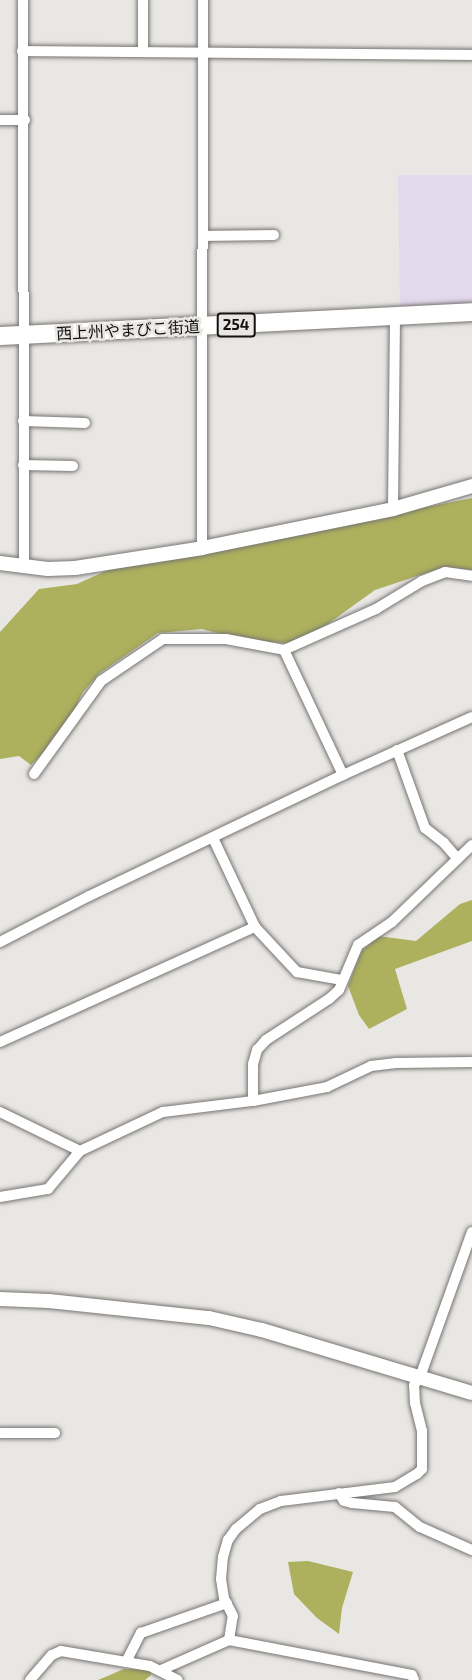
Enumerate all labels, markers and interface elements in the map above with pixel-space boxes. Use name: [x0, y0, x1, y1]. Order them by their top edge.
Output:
road number: 254: [216, 313, 256, 337]
street label: 西上州やまびこ街道: [56, 317, 200, 343]

